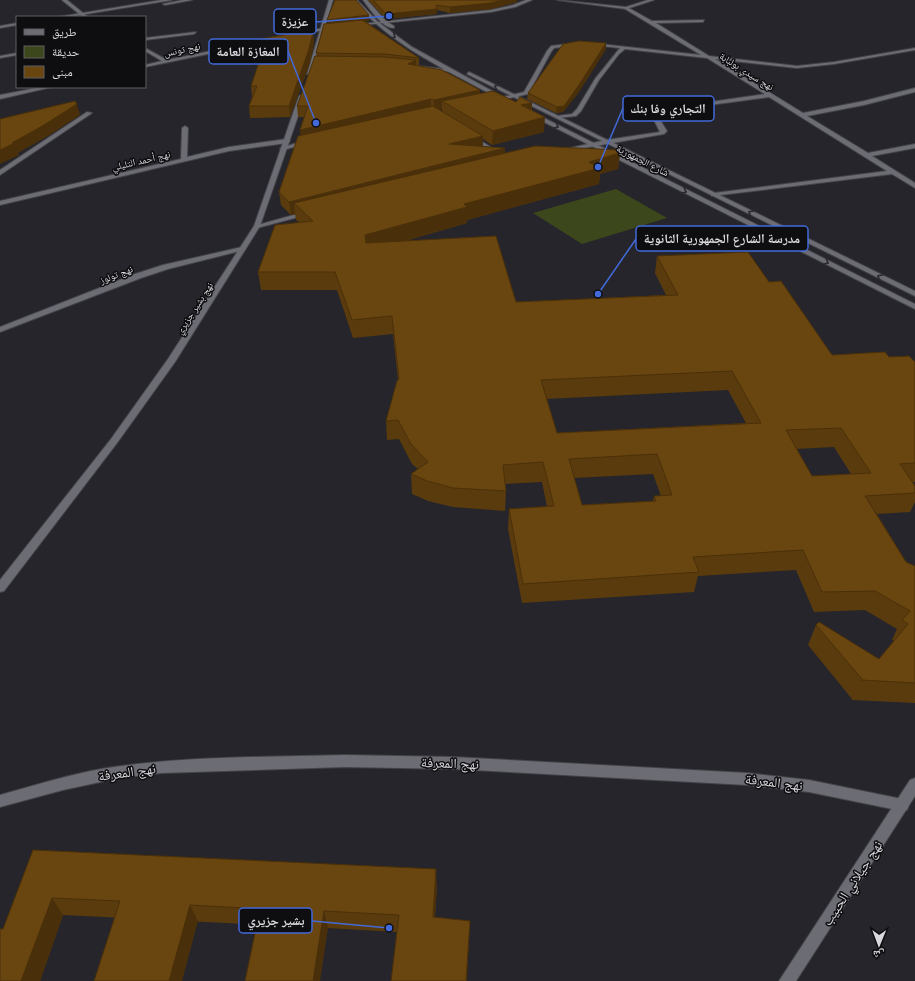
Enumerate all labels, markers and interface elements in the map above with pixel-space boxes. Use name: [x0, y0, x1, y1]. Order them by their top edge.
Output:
callout: عزيزة: [274, 9, 316, 34]
text: عزيزة: [282, 14, 309, 29]
legend: [16, 16, 146, 88]
text: طريق: [52, 25, 77, 39]
one-way arrow: [389, 31, 396, 38]
callout: المغازة العامة: [209, 39, 288, 64]
street label: نهج تونس: [163, 40, 202, 60]
text: المغازة العامة: [216, 44, 280, 59]
text: حديقة: [52, 45, 80, 59]
street label: نهج سيدي بولبابة: [716, 50, 776, 95]
text: مبنى: [52, 65, 73, 79]
one-way arrow: [493, 84, 501, 92]
callout: التجاري وفا بنك: [623, 96, 714, 121]
text: التجاري وفا بنك: [630, 101, 706, 119]
one-way arrow: [552, 121, 559, 129]
street label: شارع الجمهورية: [614, 143, 671, 179]
street label: نهج أحمد التليلي: [111, 148, 172, 175]
one-way arrow: [680, 186, 688, 194]
one-way arrow: [748, 210, 755, 218]
callout: مدرسة الشارع الجمهورية الثانوية: [636, 226, 808, 251]
text: مدرسة الشارع الجمهورية الثانوية: [644, 231, 800, 248]
one-way arrow: [821, 257, 829, 265]
street label: نهج تولوز: [97, 263, 135, 287]
one-way arrow: [877, 274, 884, 282]
street label: نهج بشير جزيري: [174, 280, 218, 338]
street label: نهج المعرفة: [421, 754, 479, 774]
street label: نهج المعرفة: [97, 760, 157, 786]
street label: نهج المعرفة: [744, 771, 804, 795]
street label: نهج جيلاني الحبيب: [819, 837, 888, 930]
callout: بشير جزيري: [239, 908, 312, 933]
text: بشير جزيري: [248, 913, 305, 931]
north arrow: [859, 925, 899, 965]
text: ش: [873, 947, 885, 961]

